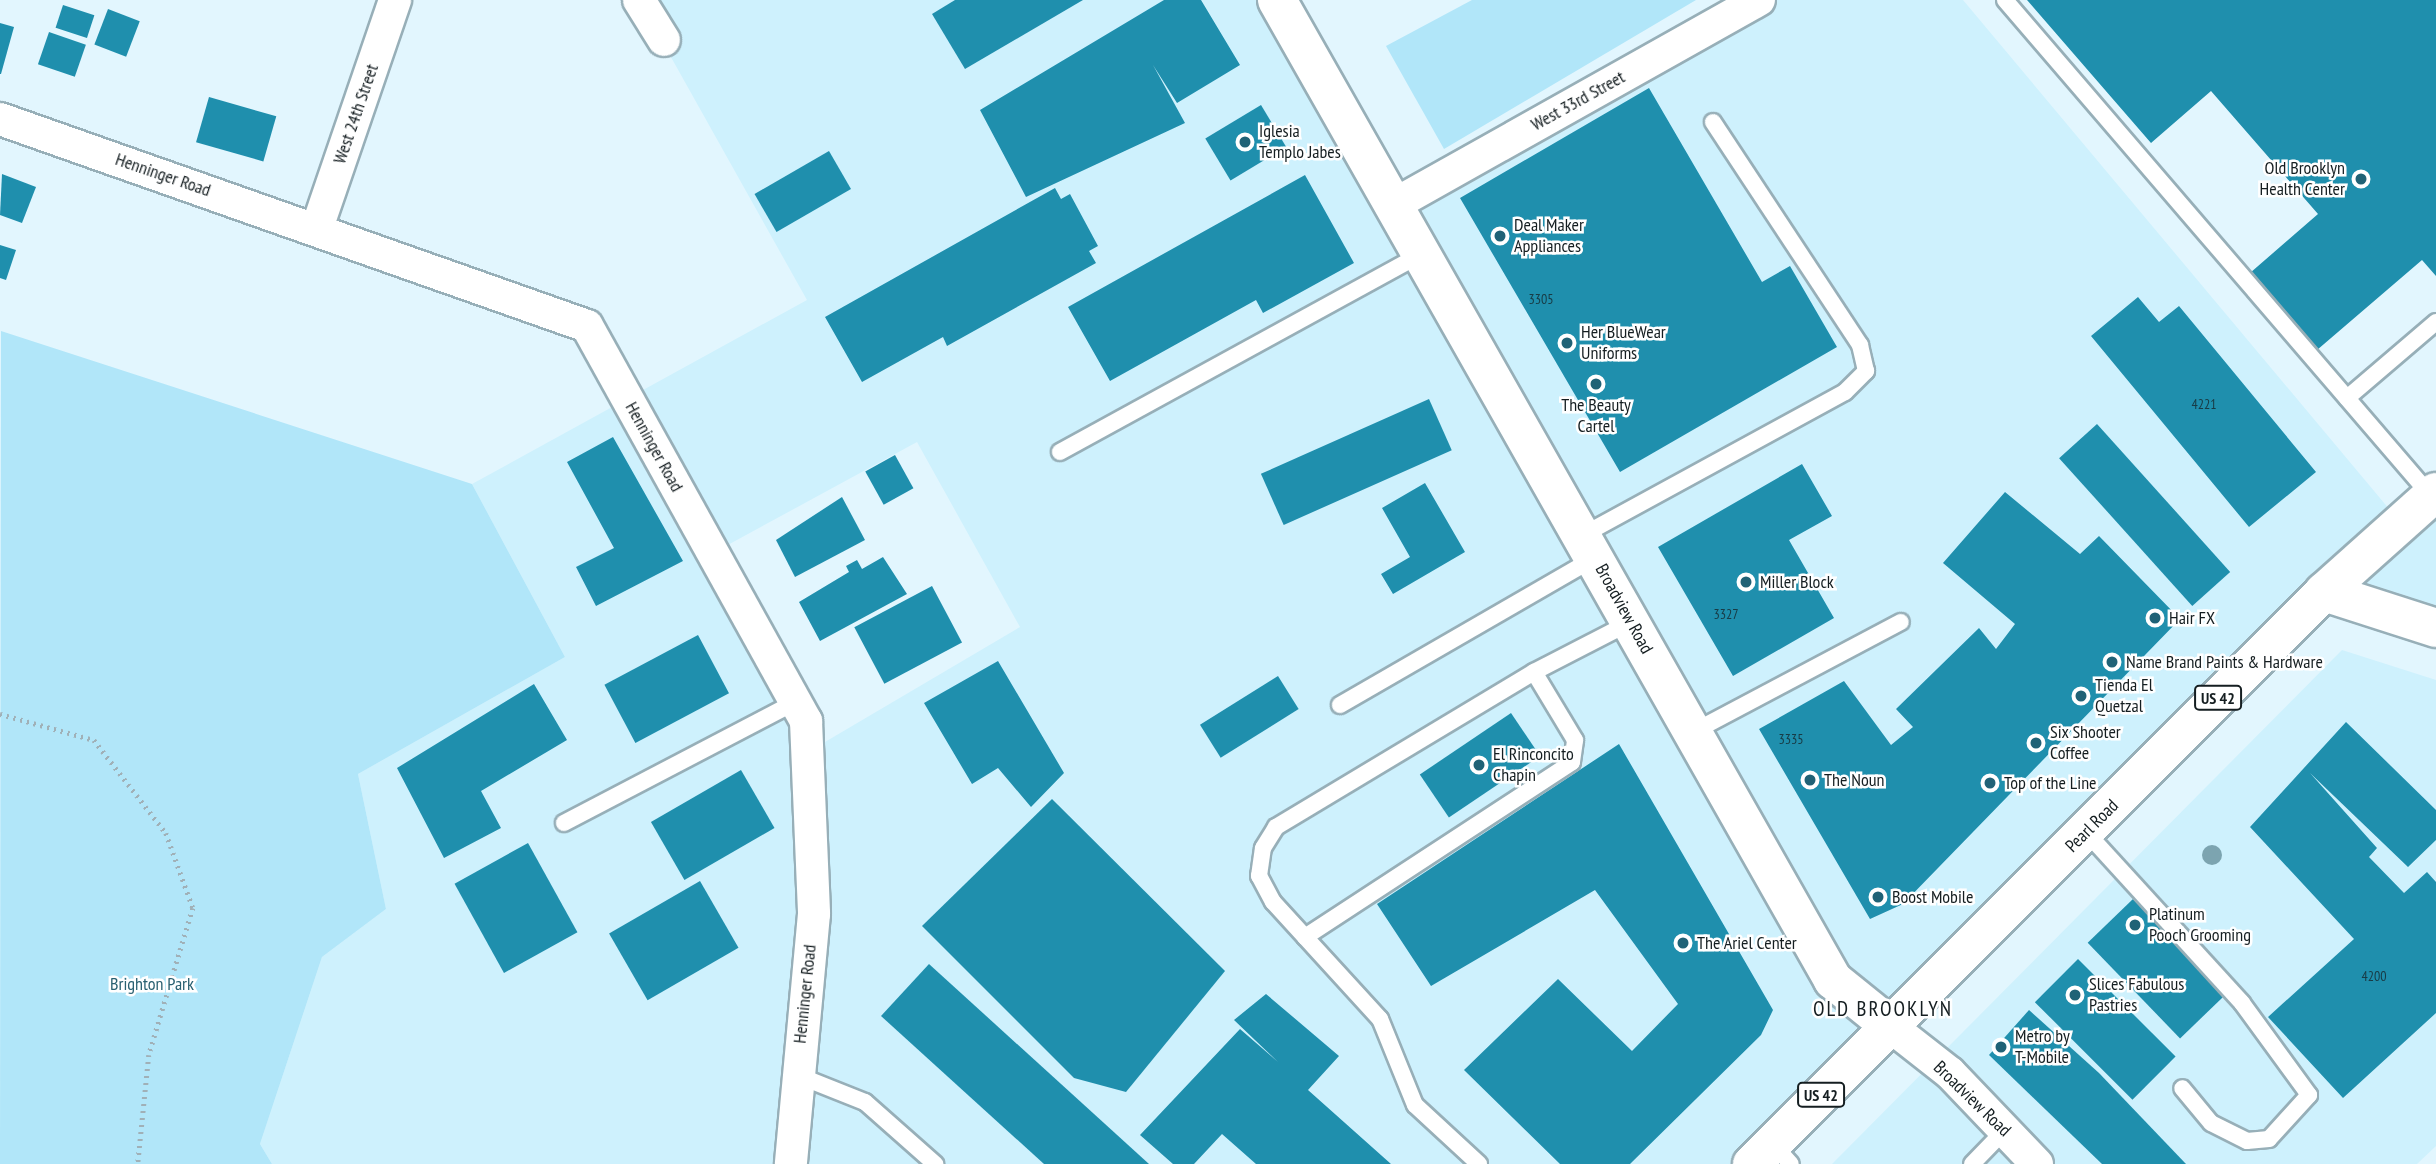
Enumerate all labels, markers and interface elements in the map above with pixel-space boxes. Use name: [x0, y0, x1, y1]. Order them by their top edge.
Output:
street label: West 24th Street: [329, 61, 383, 167]
street label: West 33rd Street: [1527, 66, 1629, 136]
place label: Iglesia Templo Jabes: [1259, 121, 1341, 164]
marker: Iglesia Templo Jabes: [1237, 134, 1253, 150]
street label: Henninger Road: [113, 149, 213, 201]
place label: Old Brooklyn Health Center: [2260, 158, 2345, 200]
marker: Old Brooklyn Health Center: [2351, 169, 2371, 189]
place label: Deal Maker Appliances: [1514, 215, 1584, 258]
marker: Deal Maker Appliances: [1492, 228, 1508, 244]
house number: 3305: [1528, 291, 1554, 307]
place label: Her BlueWear Uniforms: [1581, 322, 1666, 364]
marker: Her BlueWear Uniforms: [1559, 335, 1575, 351]
marker: The Beauty Cartel: [1588, 376, 1604, 392]
place label: The Beauty Cartel: [1561, 395, 1631, 438]
house number: 4221: [2191, 396, 2217, 412]
street label: Henninger Road: [620, 398, 688, 496]
street label: Broadview Road: [1590, 560, 1658, 658]
place label: Miller Block: [1760, 571, 1834, 593]
marker: Miller Block: [1738, 574, 1754, 590]
house number: 3327: [1713, 606, 1739, 622]
place label: Hair FX: [2169, 607, 2215, 629]
marker: Hair FX: [2147, 610, 2163, 626]
place label: Name Brand Paints & Hardware: [2126, 651, 2323, 673]
marker: Name Brand Paints & Hardware: [2104, 654, 2120, 670]
place label: Tienda El Quetzal: [2095, 675, 2153, 718]
road number: US 42: [2194, 685, 2242, 710]
marker: Tienda El Quetzal: [2073, 688, 2089, 704]
place label: Six Shooter Coffee: [2050, 722, 2121, 764]
house number: 3335: [1778, 731, 1804, 747]
marker: Six Shooter Coffee: [2028, 735, 2044, 751]
place label: El Rinconcito Chapin: [1493, 744, 1574, 786]
marker: El Rinconcito Chapin: [1471, 757, 1487, 773]
place label: The Noun: [1824, 769, 1884, 791]
marker: The Noun: [1802, 772, 1818, 788]
place label: Top of the Line: [2004, 772, 2096, 794]
marker: Top of the Line: [1982, 775, 1998, 791]
street label: Pearl Road: [2061, 795, 2123, 857]
place label: Boost Mobile: [1892, 886, 1973, 908]
marker: Boost Mobile: [1870, 889, 1886, 905]
place label: Platinum Pooch Grooming: [2149, 904, 2251, 946]
marker: Platinum Pooch Grooming: [2127, 917, 2143, 933]
place label: The Ariel Center: [1697, 932, 1797, 954]
marker: The Ariel Center: [1675, 935, 1691, 951]
street label: Henninger Road: [789, 943, 821, 1045]
house number: 4200: [2361, 968, 2387, 984]
park label: Brighton Park: [110, 973, 194, 995]
place label: Slices Fabulous Pastries: [2089, 974, 2184, 1016]
marker: Slices Fabulous Pastries: [2067, 987, 2083, 1003]
district label: OLD BROOKLYN: [1814, 996, 1952, 1022]
place label: Metro by T-Mobile: [2015, 1026, 2070, 1068]
marker: Metro by T-Mobile: [1993, 1039, 2009, 1055]
street label: Broadview Road: [1929, 1057, 2015, 1141]
road number: US 42: [1797, 1082, 1846, 1107]

